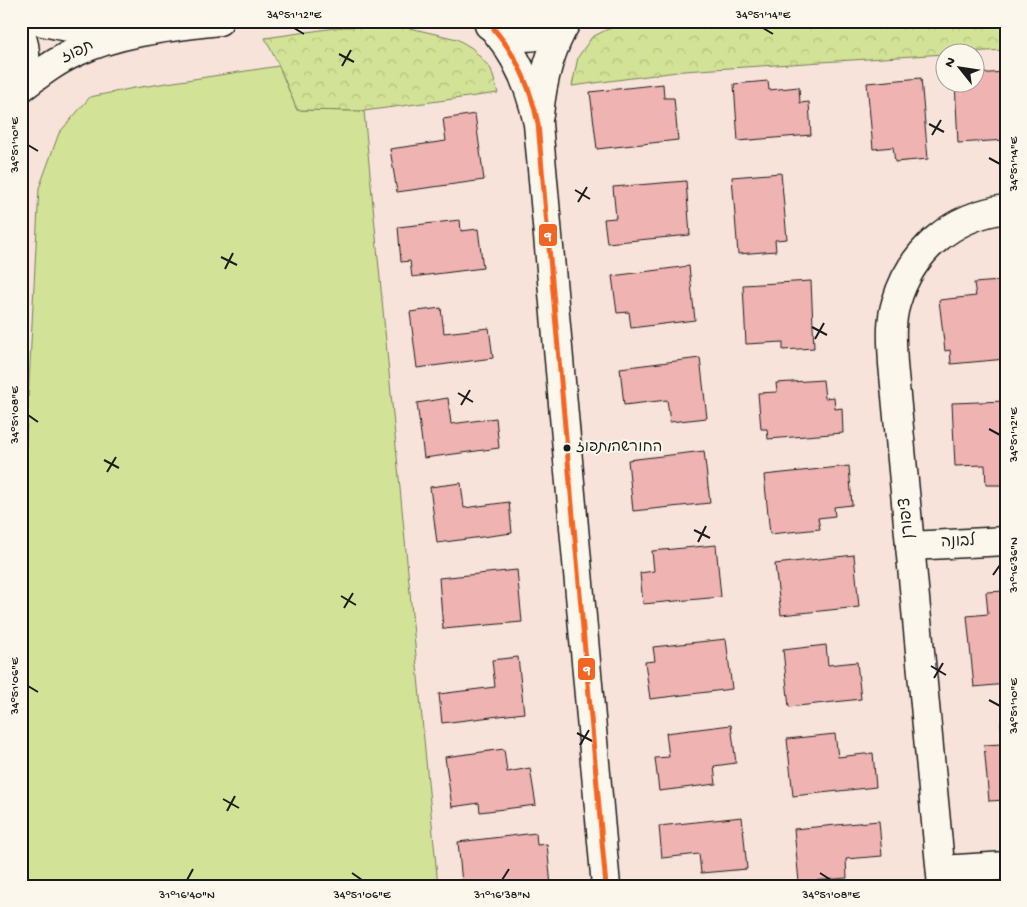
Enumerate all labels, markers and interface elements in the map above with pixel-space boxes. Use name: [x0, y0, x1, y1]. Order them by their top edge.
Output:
text: 34°51'12"E: [266, 9, 322, 23]
text: 34°51'14"E: [735, 9, 791, 23]
street label: תפוז: [59, 37, 97, 69]
north arrow: [934, 42, 984, 92]
text: N: [941, 55, 961, 71]
text: 34°51'10"E: [9, 117, 23, 174]
text: 34°51'14"E: [1008, 136, 1022, 192]
line badge: 9: [538, 223, 558, 247]
text: 9: [543, 229, 552, 246]
text: 34°51'08"E: [9, 386, 23, 445]
text: 34°51'12"E: [1008, 407, 1022, 463]
place label: החורשה/תפוז: [576, 439, 662, 457]
marker: החורשה/תפוז: [562, 443, 572, 453]
street label: ציפורן: [897, 497, 919, 539]
street label: לבונה: [940, 531, 976, 553]
text: 31°16'36"N: [1008, 537, 1022, 594]
text: 34°51'06"E: [9, 657, 23, 715]
line badge: 9: [577, 657, 596, 681]
text: 9: [582, 663, 591, 680]
text: 34°51'10"E: [1008, 678, 1022, 735]
text: 31°16'40"N: [158, 889, 215, 903]
text: 34°51'06"E: [333, 889, 391, 903]
text: 31°16'38"N: [473, 889, 530, 903]
text: 34°51'08"E: [801, 889, 860, 903]

